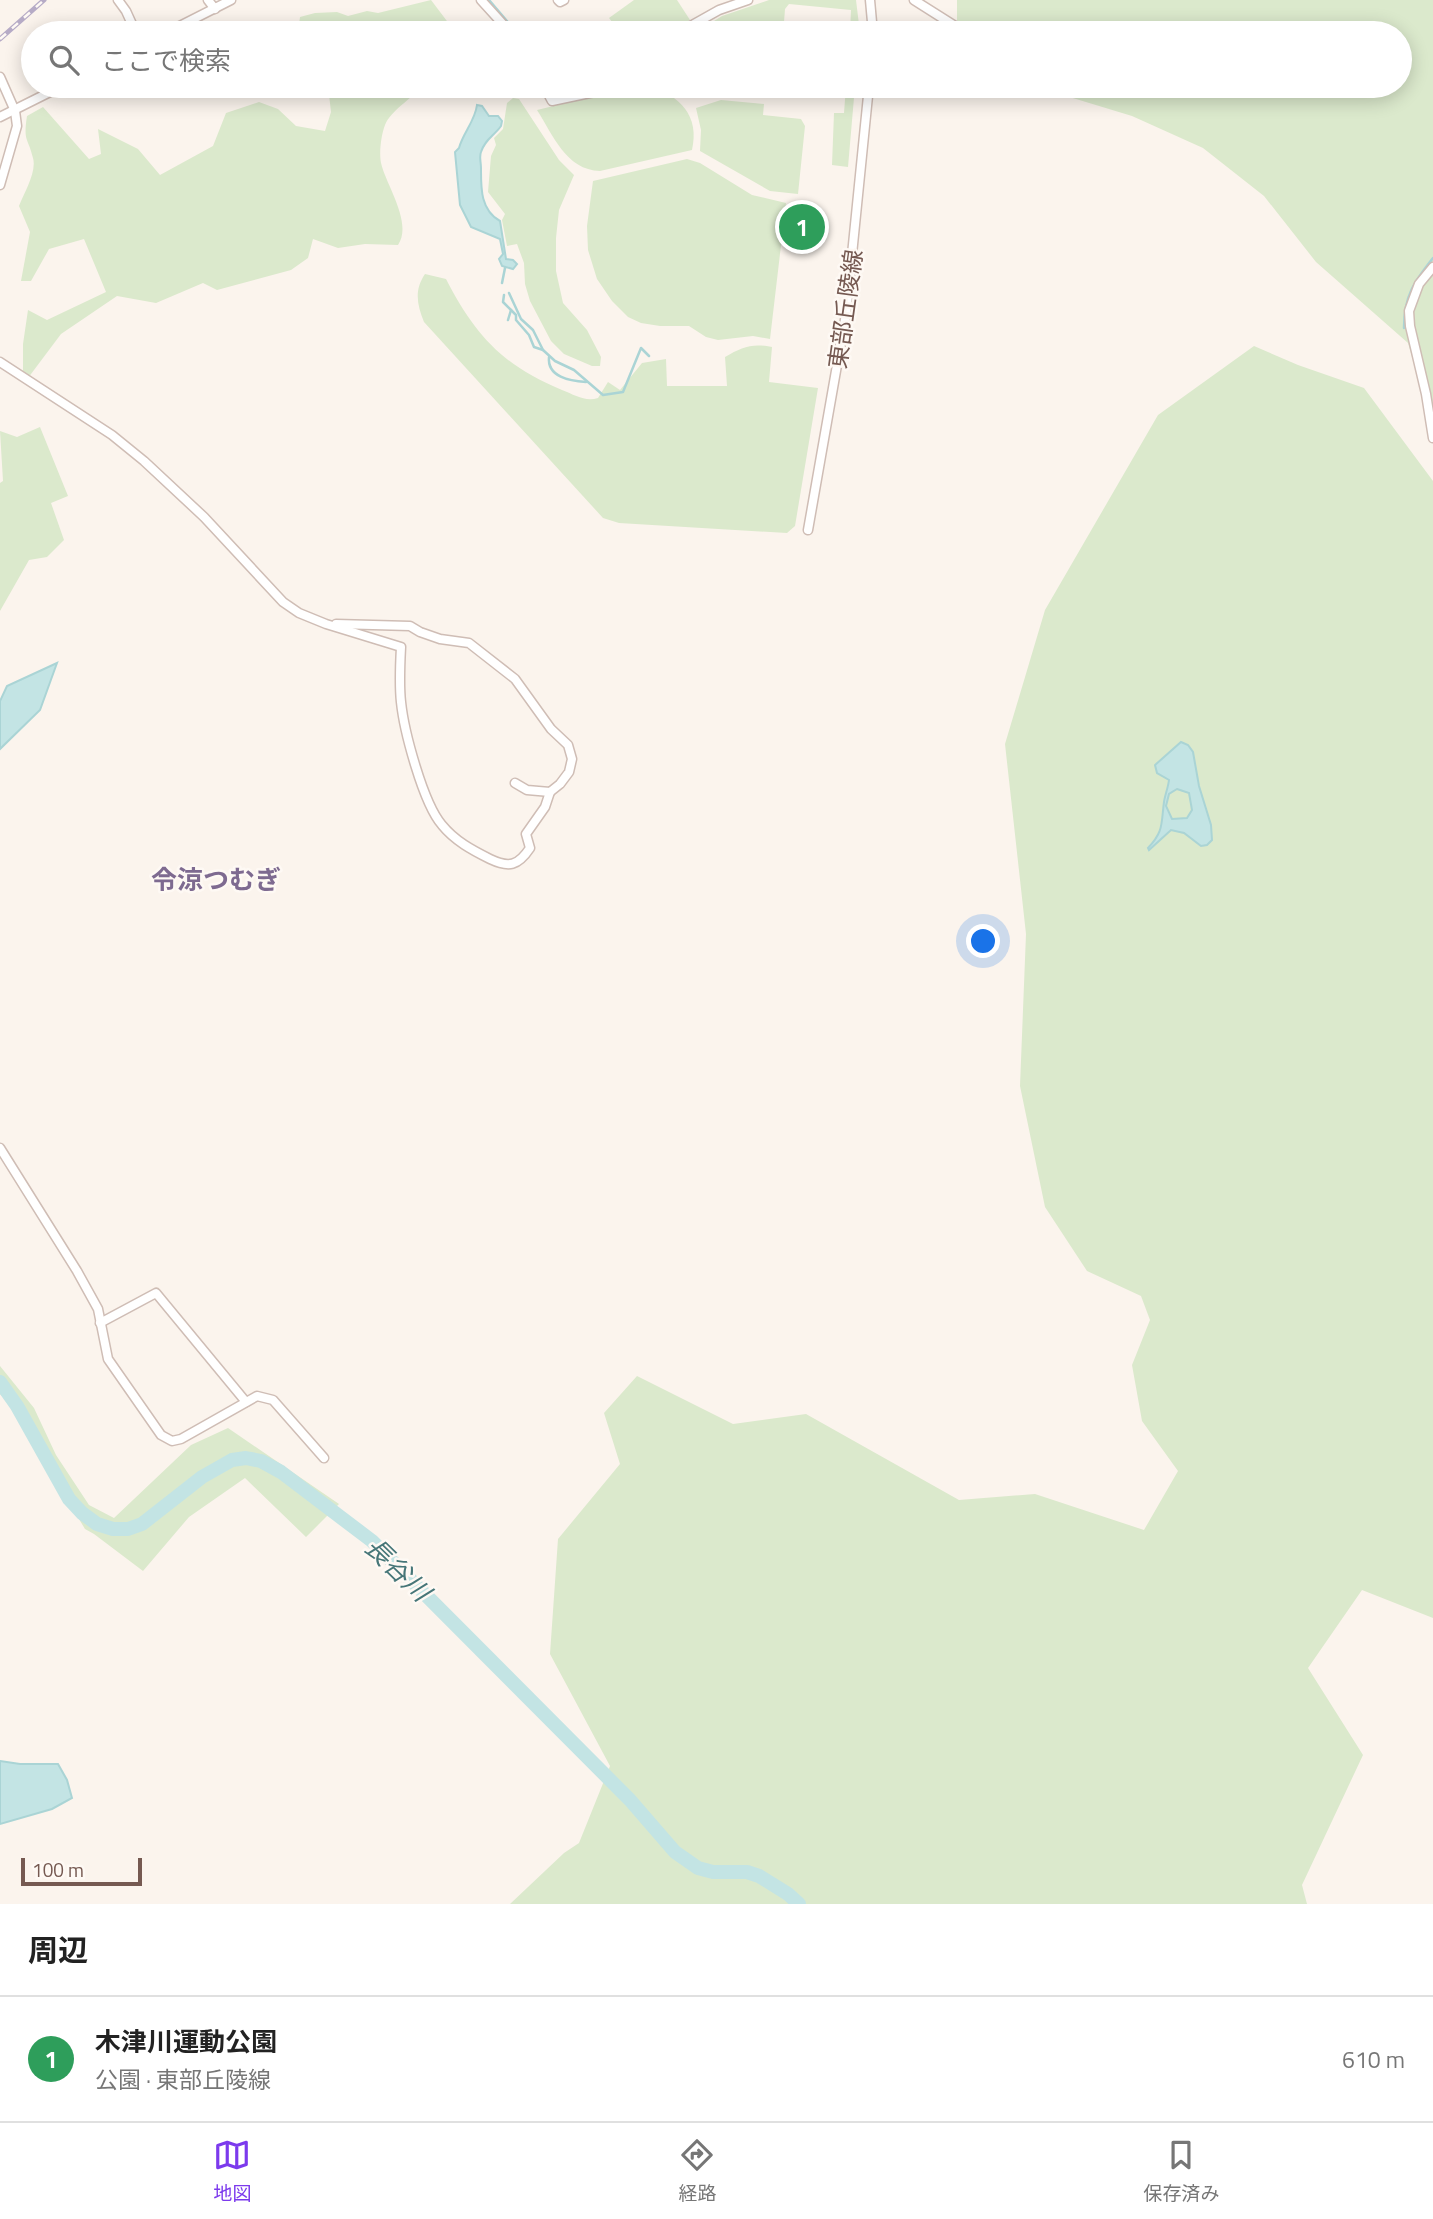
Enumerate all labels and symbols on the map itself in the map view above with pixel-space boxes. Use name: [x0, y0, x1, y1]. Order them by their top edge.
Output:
pin: 1: [779, 201, 825, 253]
street label: 東部丘陵線: [819, 247, 871, 371]
district label: 令涼つむぎ: [151, 860, 281, 899]
your location: [966, 924, 1000, 958]
water label: 長谷川: [356, 1528, 442, 1612]
scale bar: [21, 1855, 142, 1887]

